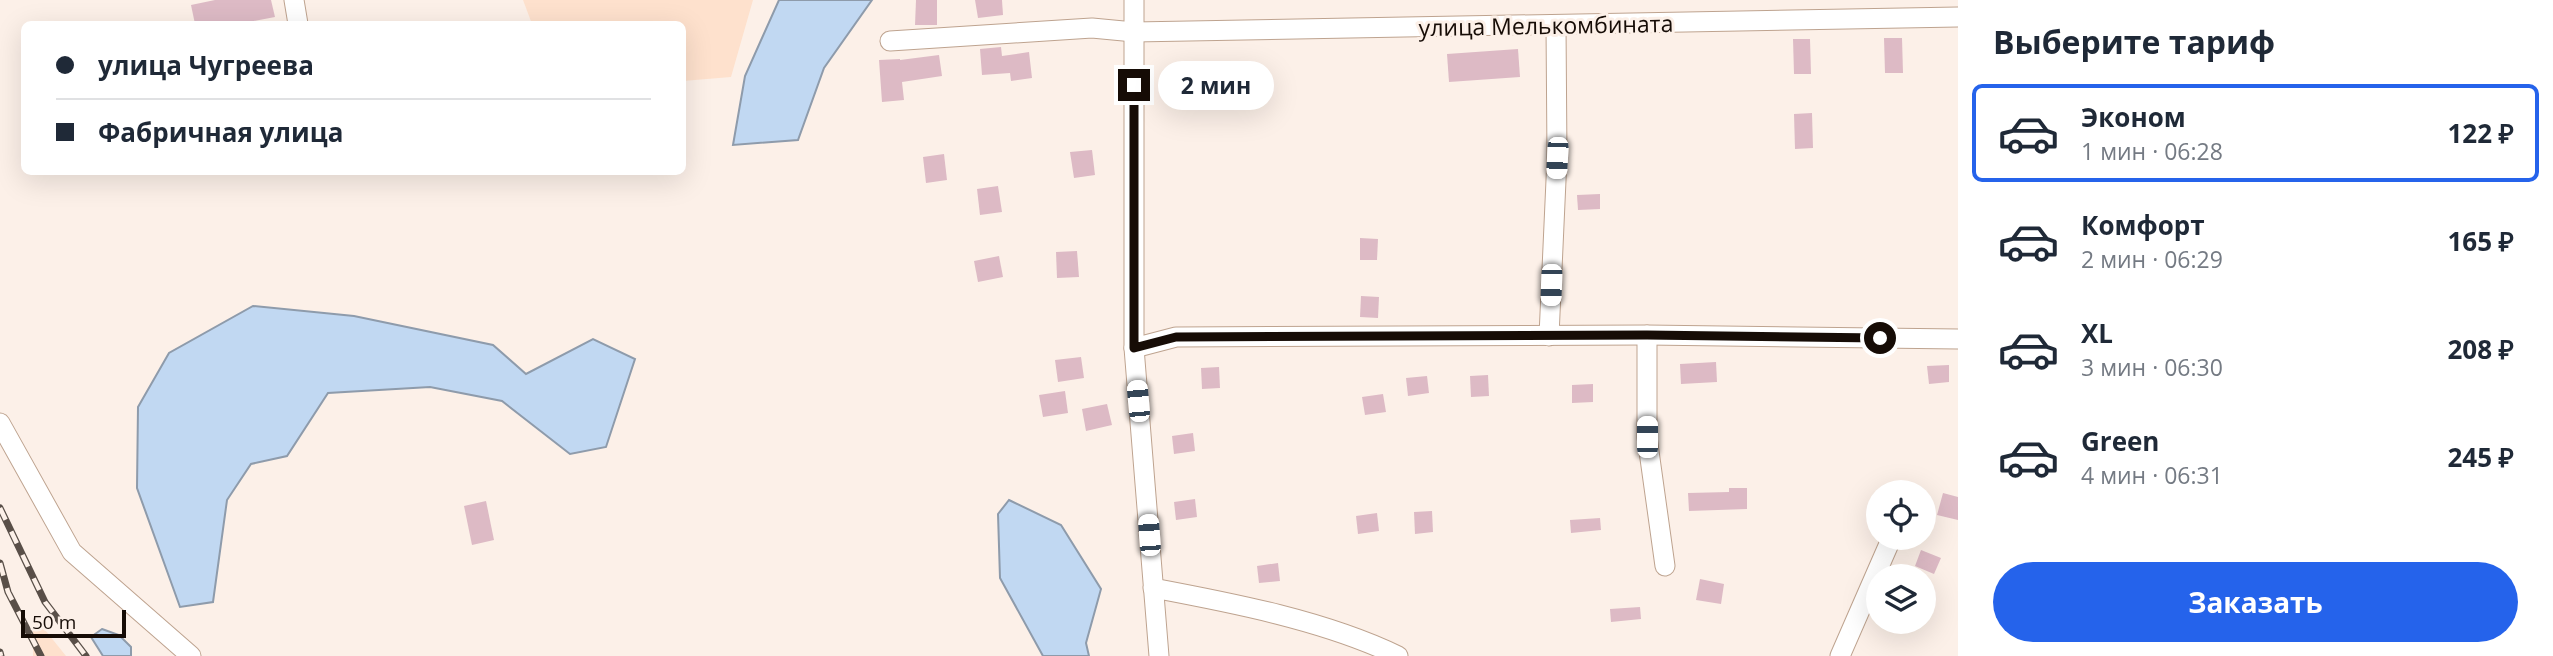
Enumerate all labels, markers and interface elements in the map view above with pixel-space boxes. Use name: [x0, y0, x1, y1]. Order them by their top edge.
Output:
street label: улица Мелькомбината: [1418, 7, 1674, 43]
text: Выберите тариф: [1993, 20, 2275, 63]
text: улица Чугреева: [98, 47, 314, 83]
callout: 2 мин: [1158, 60, 1274, 110]
route end: [1118, 69, 1150, 101]
text: 2 мин: [1181, 69, 1251, 101]
text: Эконом: [2081, 99, 2186, 135]
icon: car: [1997, 102, 2060, 165]
text: Фабричная улица: [98, 114, 343, 150]
text: 122 ₽: [2448, 115, 2514, 151]
text: 1 мин · 06:28: [2081, 135, 2223, 167]
car: [1546, 136, 1569, 180]
text: Комфорт: [2081, 207, 2205, 243]
icon: car: [1997, 210, 2060, 273]
text: 165 ₽: [2448, 223, 2514, 259]
text: 2 мин · 06:29: [2081, 243, 2223, 275]
car: [1540, 264, 1563, 306]
text: XL: [2081, 315, 2113, 351]
icon: car: [1997, 318, 2060, 381]
route start: [1864, 322, 1896, 354]
text: 208 ₽: [2448, 331, 2514, 367]
text: 3 мин · 06:30: [2081, 351, 2223, 383]
car: [1126, 379, 1151, 423]
car: [1637, 416, 1658, 458]
text: Green: [2081, 423, 2159, 459]
icon: car: [1997, 426, 2060, 489]
text: 245 ₽: [2448, 439, 2514, 475]
text: 4 мин · 06:31: [2081, 459, 2223, 491]
map controls: [1866, 480, 1936, 634]
button: locate: [1866, 480, 1936, 550]
car: [1138, 513, 1161, 557]
button: Заказать: [1993, 562, 2518, 642]
button: layers: [1866, 564, 1936, 634]
scale bar: [21, 607, 126, 639]
text: 50 m: [32, 609, 76, 635]

